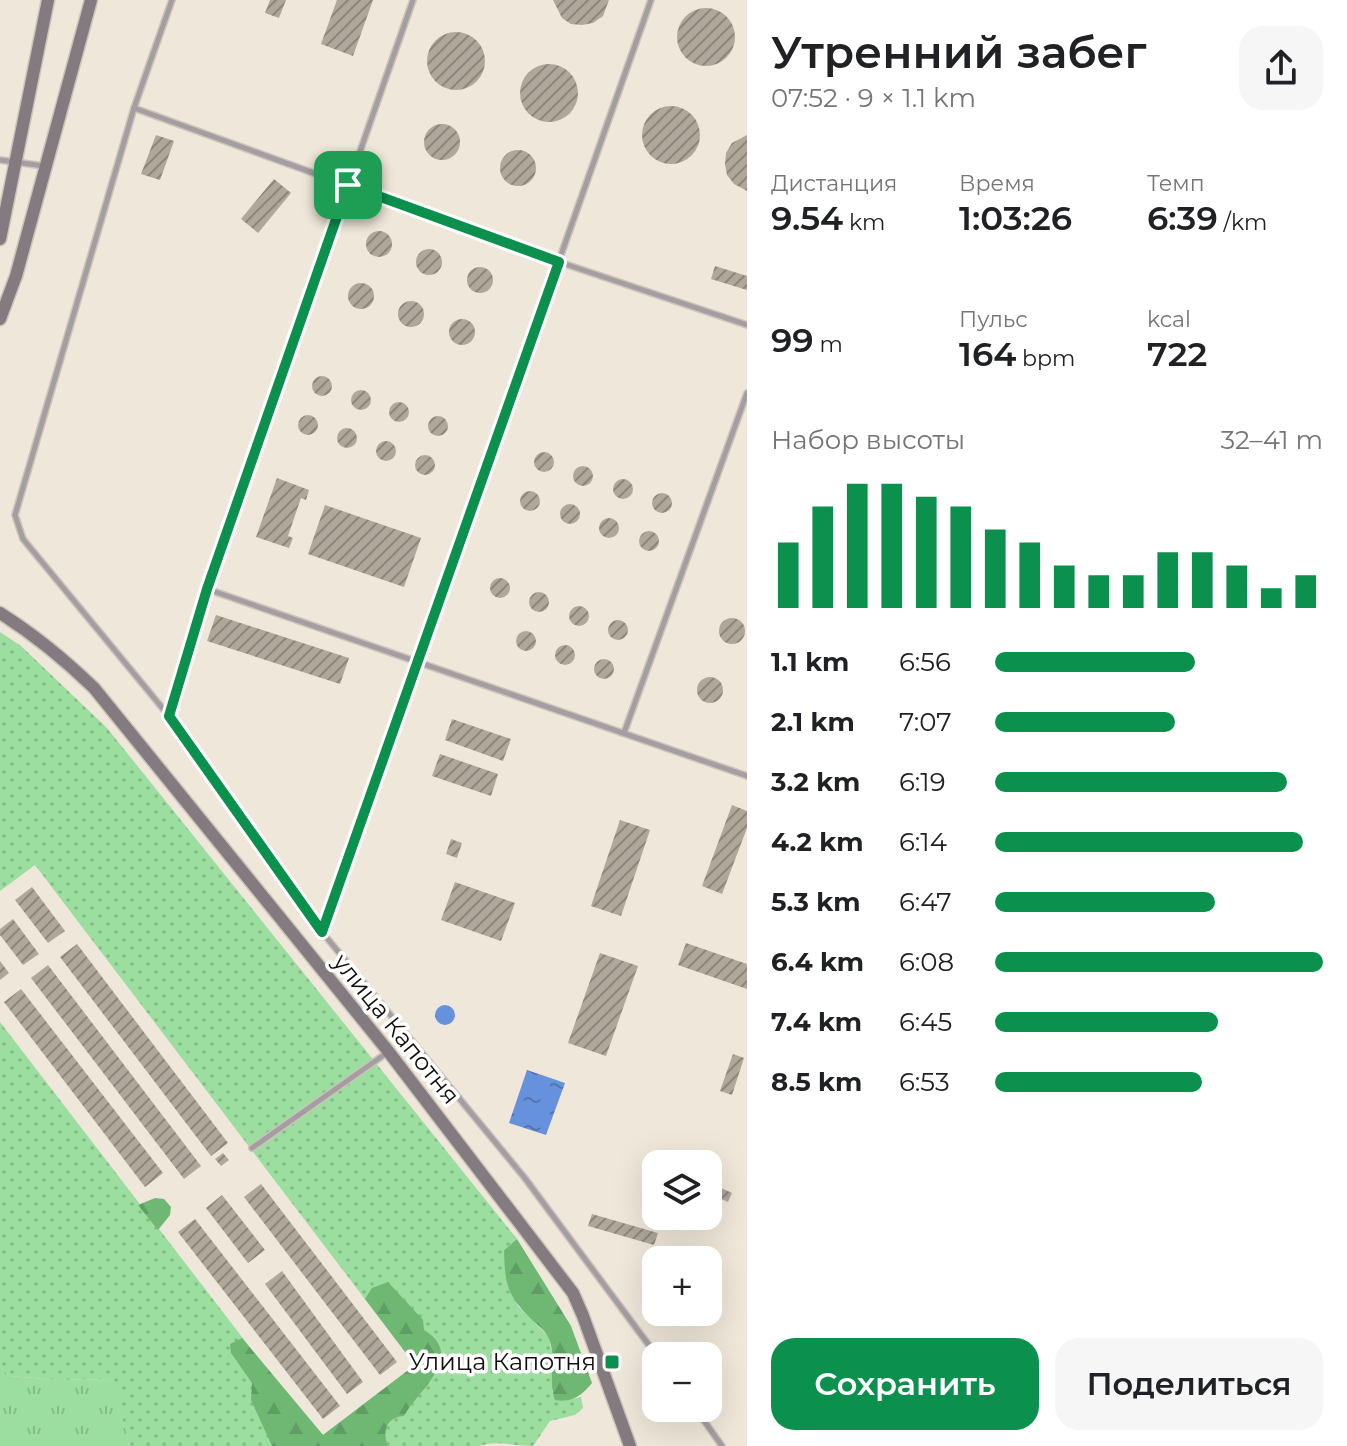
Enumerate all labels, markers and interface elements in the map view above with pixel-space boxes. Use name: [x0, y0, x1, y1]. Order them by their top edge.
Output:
text: Утренний забег: [771, 25, 1147, 79]
button: share: [1239, 26, 1323, 110]
text: 07:52 · 9 × 1.1 km: [771, 82, 976, 114]
pin: [314, 151, 382, 219]
icon: arrive: [326, 163, 370, 207]
text: Дистанция: [771, 170, 897, 197]
text: Время: [959, 170, 1035, 197]
text: Темп: [1147, 170, 1205, 197]
text: 9.54: [771, 197, 843, 239]
text: 1:03:26: [959, 197, 1072, 239]
text: 6:39: [1147, 197, 1218, 239]
text: km: [843, 209, 885, 236]
text: /km: [1218, 209, 1267, 236]
text: Пульс: [959, 306, 1028, 333]
text: kcal: [1147, 306, 1191, 333]
text: 99: [771, 319, 814, 361]
text: m: [814, 331, 843, 358]
text: 164: [959, 333, 1016, 375]
text: 722: [1147, 333, 1207, 375]
text: bpm: [1016, 345, 1075, 372]
text: Набор высоты: [771, 424, 965, 456]
text: 32–41 m: [1220, 424, 1323, 456]
text: 1.1 km: [771, 646, 849, 678]
text: 6:56: [899, 646, 951, 678]
text: 2.1 km: [771, 706, 855, 738]
text: 7:07: [899, 706, 952, 738]
text: 3.2 km: [771, 766, 860, 798]
text: 6:19: [899, 766, 946, 798]
text: 4.2 km: [771, 826, 863, 858]
text: 6:14: [899, 826, 947, 858]
text: 5.3 km: [771, 886, 861, 918]
text: 6:47: [899, 886, 952, 918]
text: 6.4 km: [771, 946, 864, 978]
text: 6:08: [899, 946, 954, 978]
street label: улица Капотня: [326, 947, 466, 1110]
text: 7.4 km: [771, 1006, 862, 1038]
text: 6:45: [899, 1006, 952, 1038]
text: 8.5 km: [771, 1066, 862, 1098]
text: 6:53: [899, 1066, 950, 1098]
map controls: [642, 1150, 722, 1422]
button: layers: [642, 1150, 722, 1230]
button: +: [642, 1246, 722, 1326]
button: Сохранить: [771, 1338, 1039, 1430]
button: Поделиться: [1055, 1338, 1323, 1430]
button: −: [642, 1342, 722, 1422]
place label: Улица Капотня: [409, 1347, 596, 1376]
marker: Улица Капотня: [603, 1353, 621, 1371]

